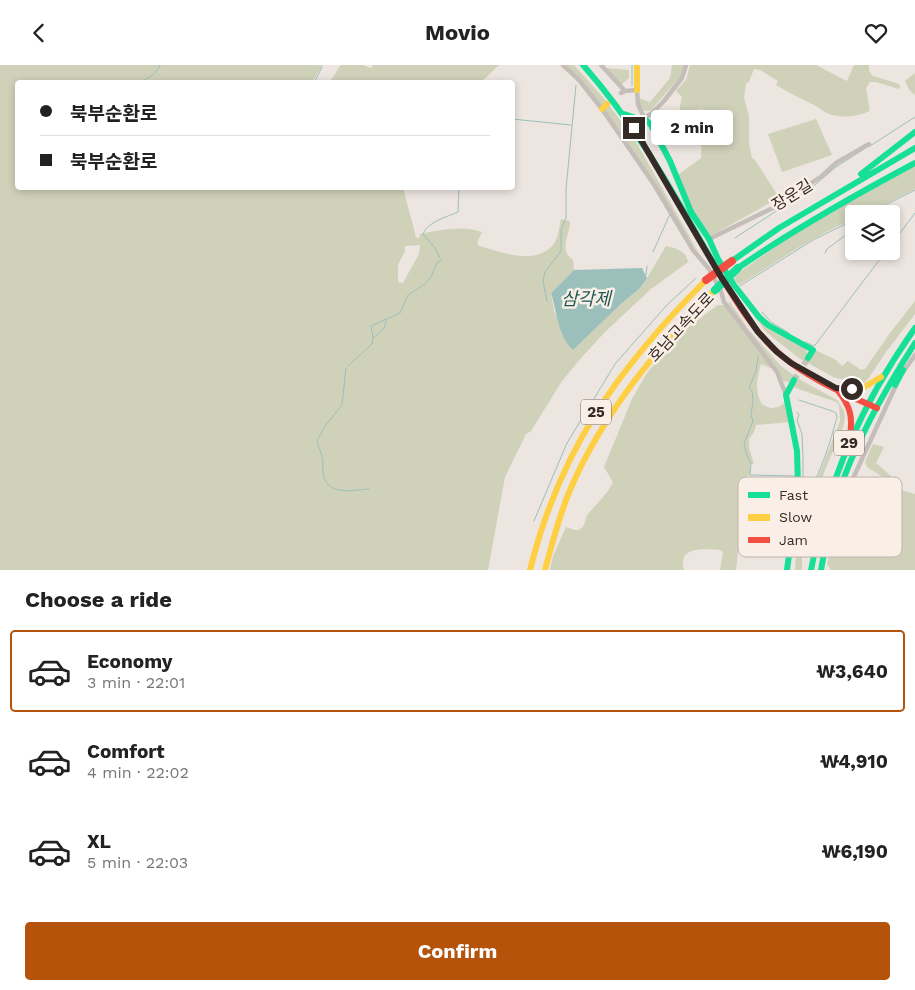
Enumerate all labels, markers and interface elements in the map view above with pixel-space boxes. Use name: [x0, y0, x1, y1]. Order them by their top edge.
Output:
icon: back: [25, 19, 53, 47]
icon: heart: [862, 19, 890, 47]
text: Movio: [425, 20, 490, 45]
text: 북부순환로: [70, 102, 157, 125]
callout: 2 min: [652, 111, 734, 145]
route end: [623, 117, 645, 139]
text: 2 min: [670, 118, 714, 137]
text: 북부순환로: [70, 150, 157, 173]
street label: 장운길: [768, 175, 816, 215]
map controls: [845, 205, 900, 260]
button: layers: [845, 205, 900, 260]
water label: 삼각제: [561, 288, 613, 309]
street label: 호남고속도로: [644, 288, 718, 366]
route start: [841, 378, 863, 400]
road number: 25: [581, 399, 611, 425]
road number: 29: [834, 431, 864, 455]
legend: [738, 477, 902, 557]
text: Fast: [779, 487, 808, 503]
text: Slow: [779, 509, 812, 525]
text: Jam: [779, 532, 808, 548]
text: Choose a ride: [25, 587, 172, 612]
icon: car: [27, 649, 72, 694]
text: Economy: [87, 650, 172, 673]
text: ₩3,640: [816, 660, 888, 683]
text: 3 min · 22:01: [87, 673, 185, 692]
icon: car: [27, 739, 72, 784]
text: Comfort: [87, 740, 165, 763]
text: ₩4,910: [820, 750, 888, 773]
text: 4 min · 22:02: [87, 763, 189, 782]
icon: car: [27, 829, 72, 874]
text: XL: [87, 830, 111, 853]
text: ₩6,190: [822, 840, 888, 863]
text: 5 min · 22:03: [87, 853, 188, 872]
button: Confirm: [25, 922, 890, 980]

